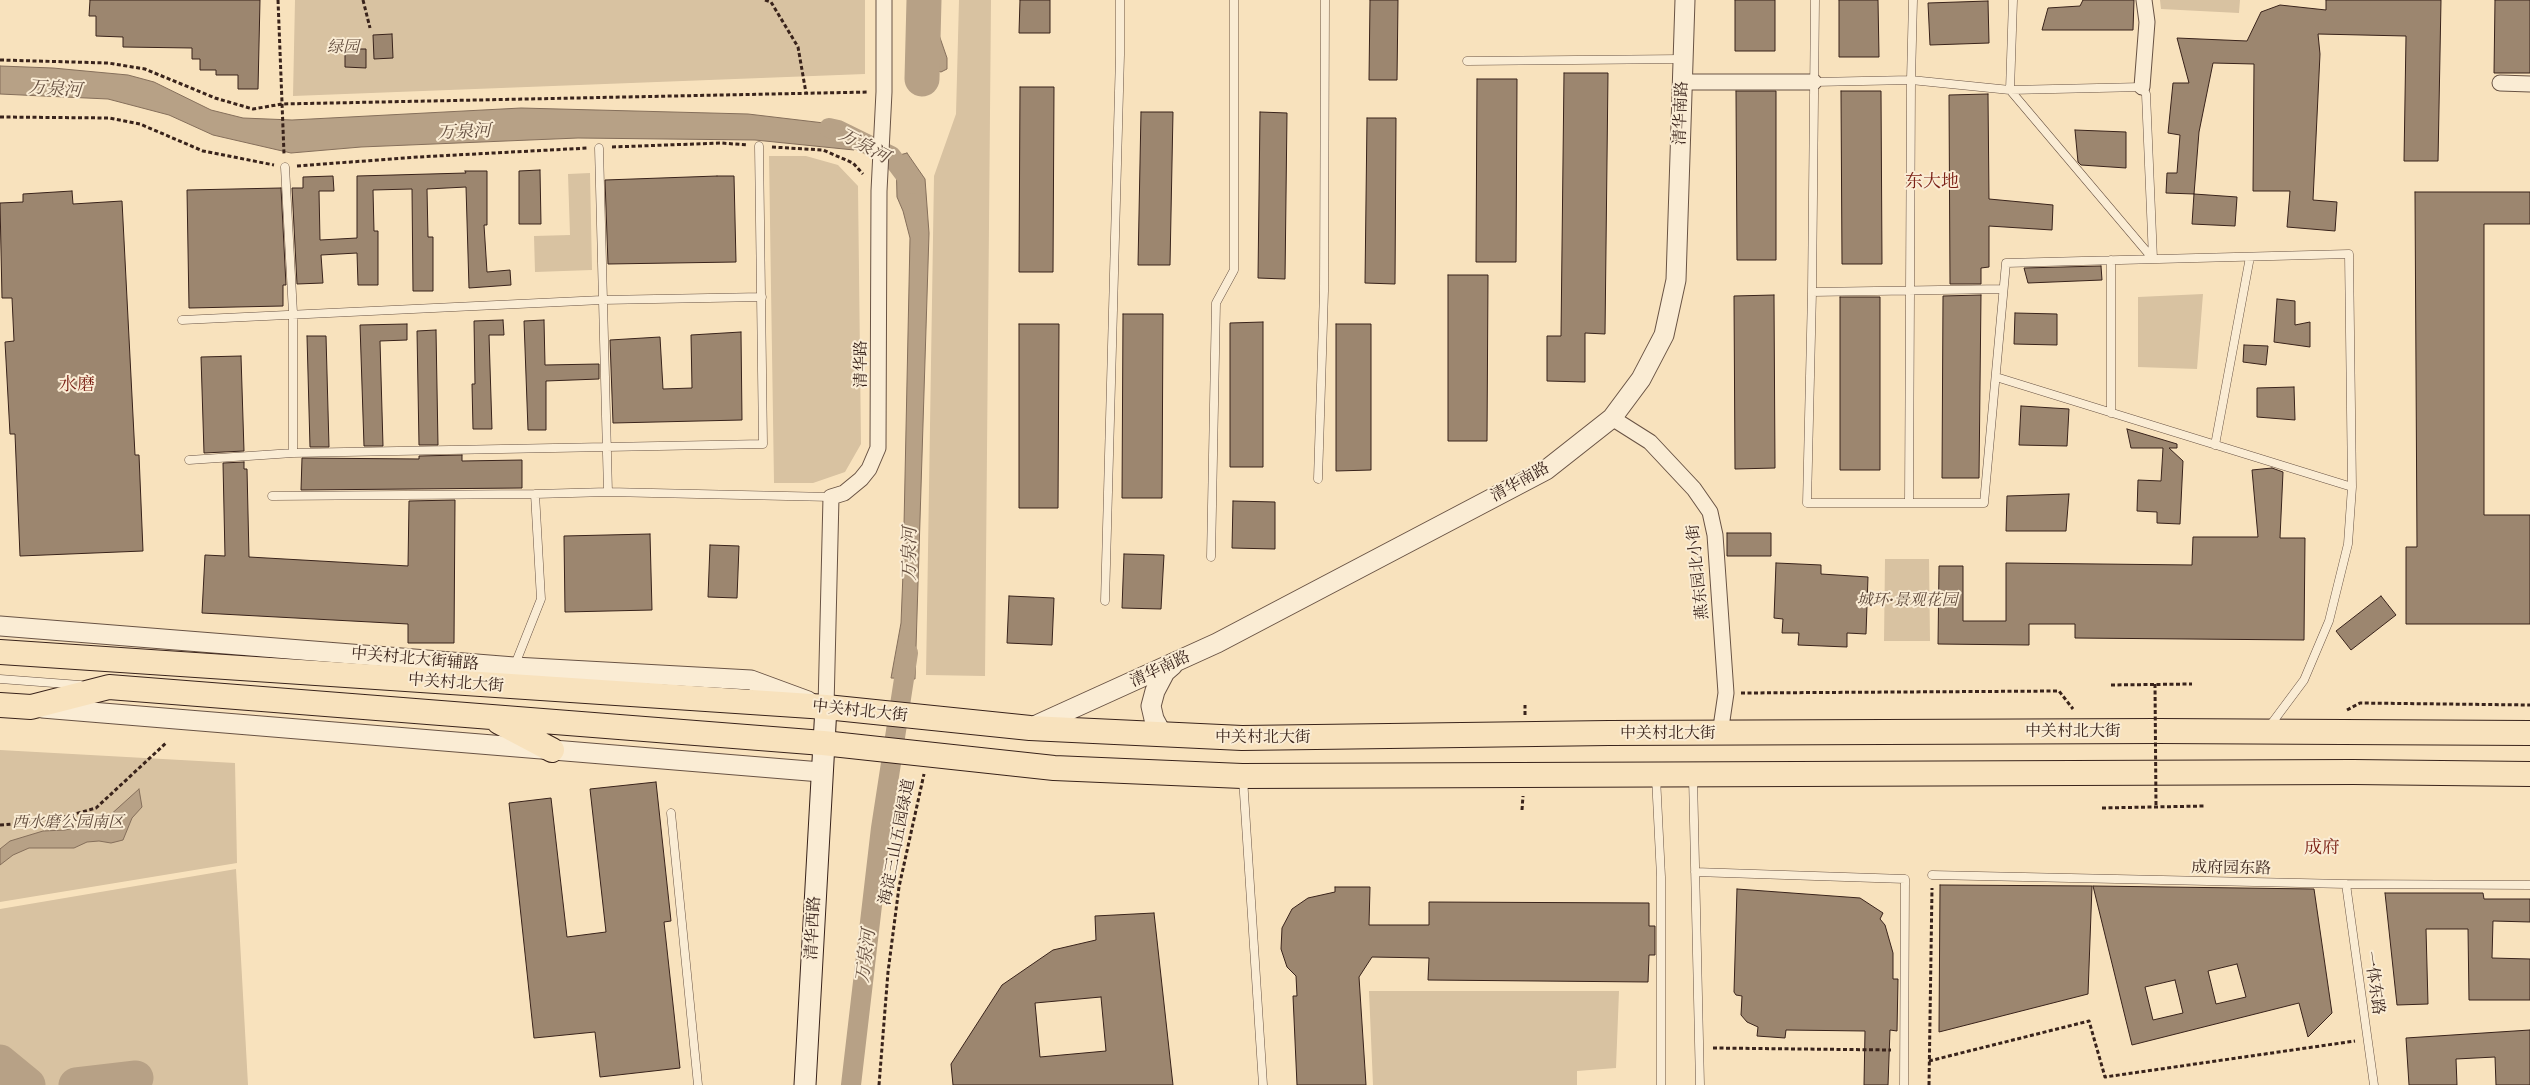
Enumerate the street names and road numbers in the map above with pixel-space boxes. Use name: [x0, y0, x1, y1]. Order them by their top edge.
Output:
street label: 清华南路: [1670, 81, 1692, 145]
street label: 清华路: [851, 340, 871, 388]
street label: 清华南路: [1487, 458, 1553, 506]
street label: 燕东园北小街: [1683, 523, 1713, 621]
street label: 中关村北大街辅路: [350, 644, 480, 674]
street label: 清华南路: [1127, 647, 1193, 691]
street label: 中关村北大街: [407, 670, 505, 696]
street label: 中关村北大街: [811, 696, 909, 726]
street label: 中关村北大街: [2025, 721, 2121, 741]
street label: 中关村北大街: [1620, 723, 1716, 743]
street label: 中关村北大街: [1215, 727, 1311, 747]
street label: 海淀三山五园绿道: [875, 777, 919, 907]
street label: 成府园东路: [2191, 858, 2271, 878]
street label: 清华西路: [802, 896, 824, 960]
street label: 一体东路: [2360, 950, 2388, 1016]

